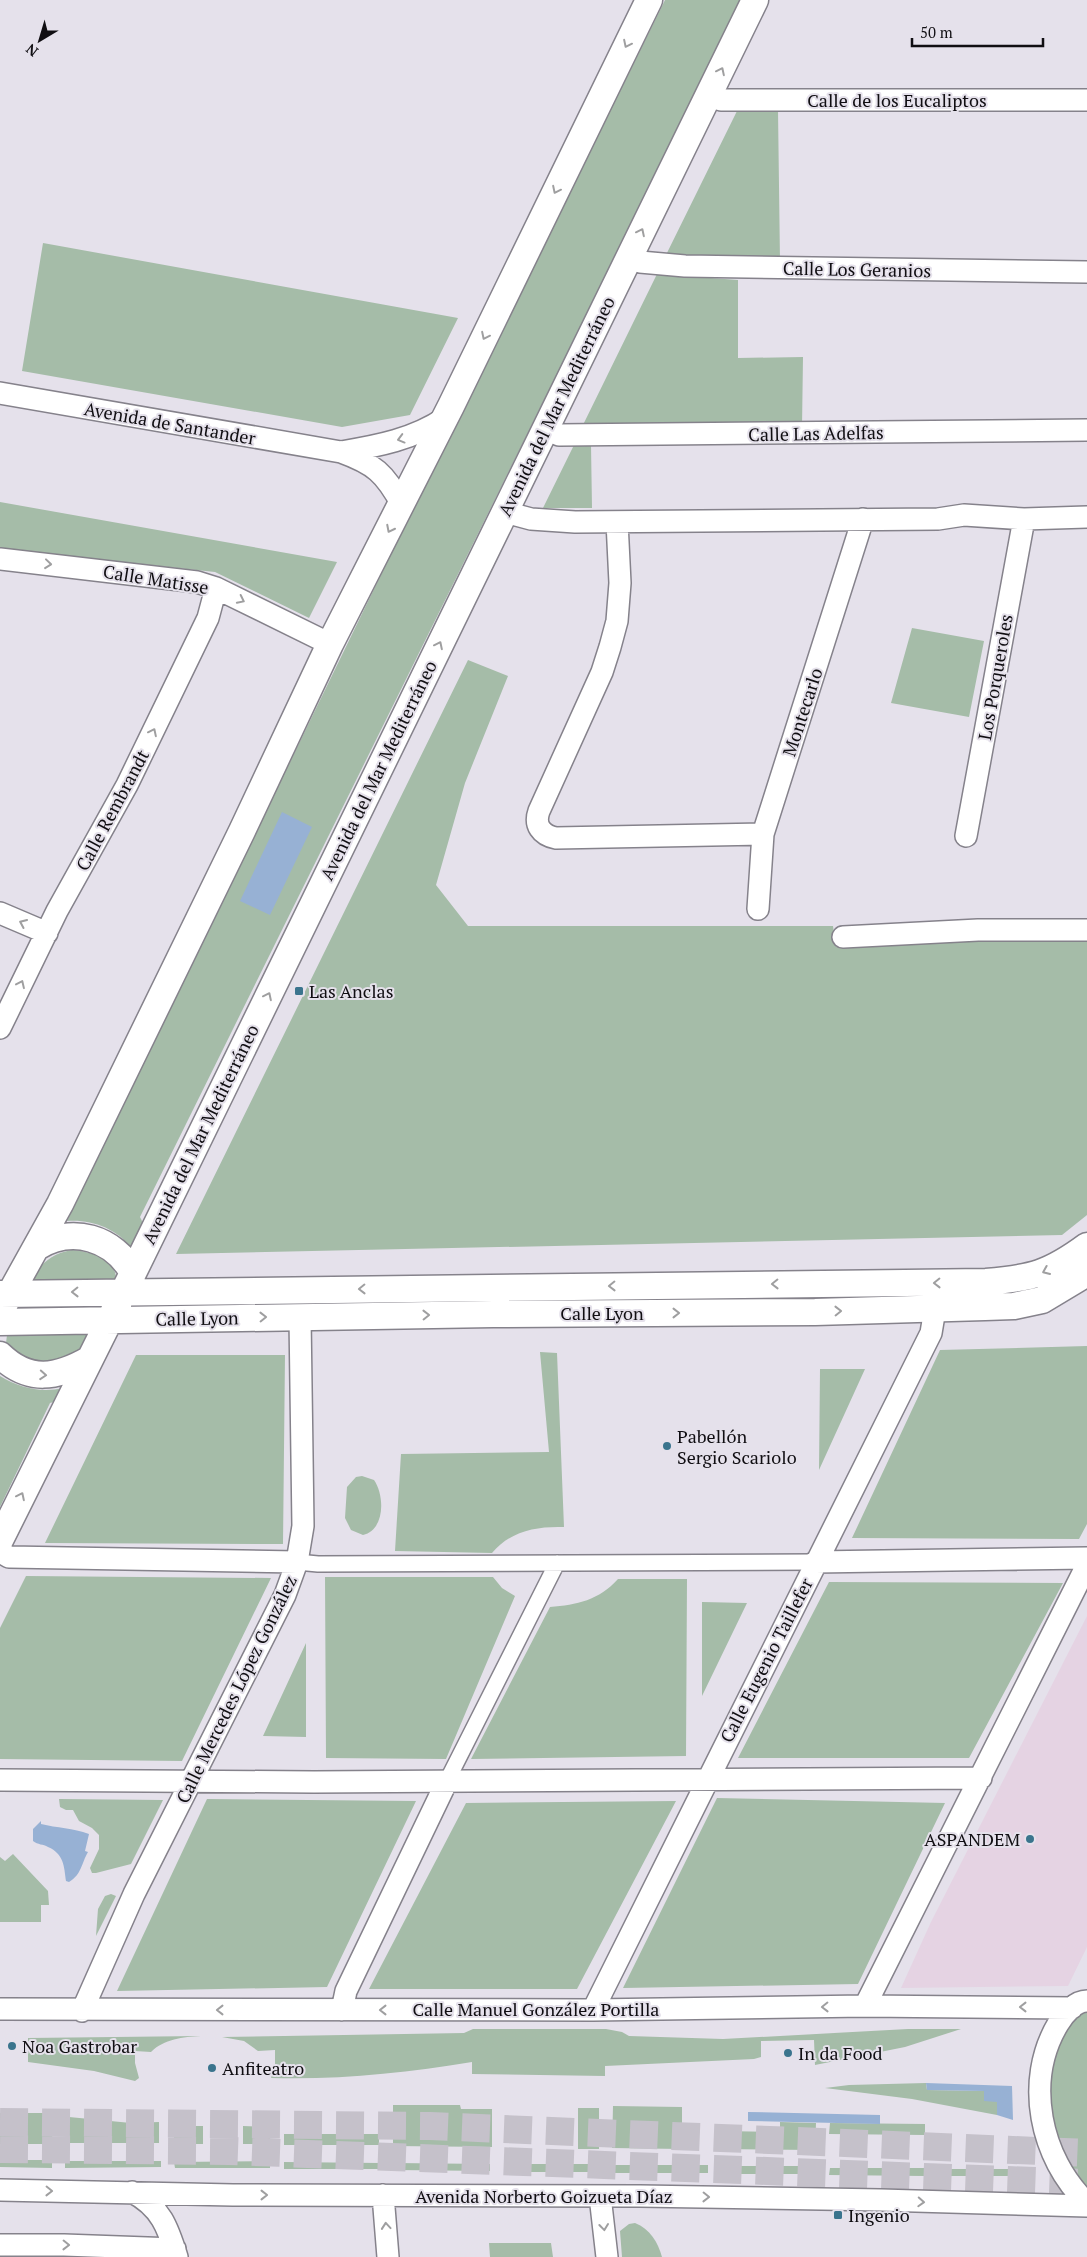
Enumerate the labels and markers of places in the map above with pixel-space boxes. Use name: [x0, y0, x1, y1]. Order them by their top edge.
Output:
place label: Las Anclas: [309, 979, 393, 1003]
marker: Las Anclas: [293, 985, 305, 997]
place label: Pabellón Sergio Scariolo: [677, 1424, 797, 1469]
marker: Pabellón Sergio Scariolo: [661, 1440, 673, 1452]
place label: ASPANDEM: [924, 1827, 1020, 1851]
marker: ASPANDEM: [1024, 1833, 1036, 1845]
place label: Noa Gastrobar: [22, 2034, 137, 2058]
marker: Noa Gastrobar: [6, 2040, 18, 2052]
place label: In da Food: [798, 2041, 883, 2065]
marker: In da Food: [782, 2047, 794, 2059]
place label: Anfiteatro: [222, 2056, 304, 2080]
marker: Anfiteatro: [206, 2062, 218, 2074]
place label: Ingenio: [848, 2203, 910, 2227]
marker: Ingenio: [832, 2209, 844, 2221]

